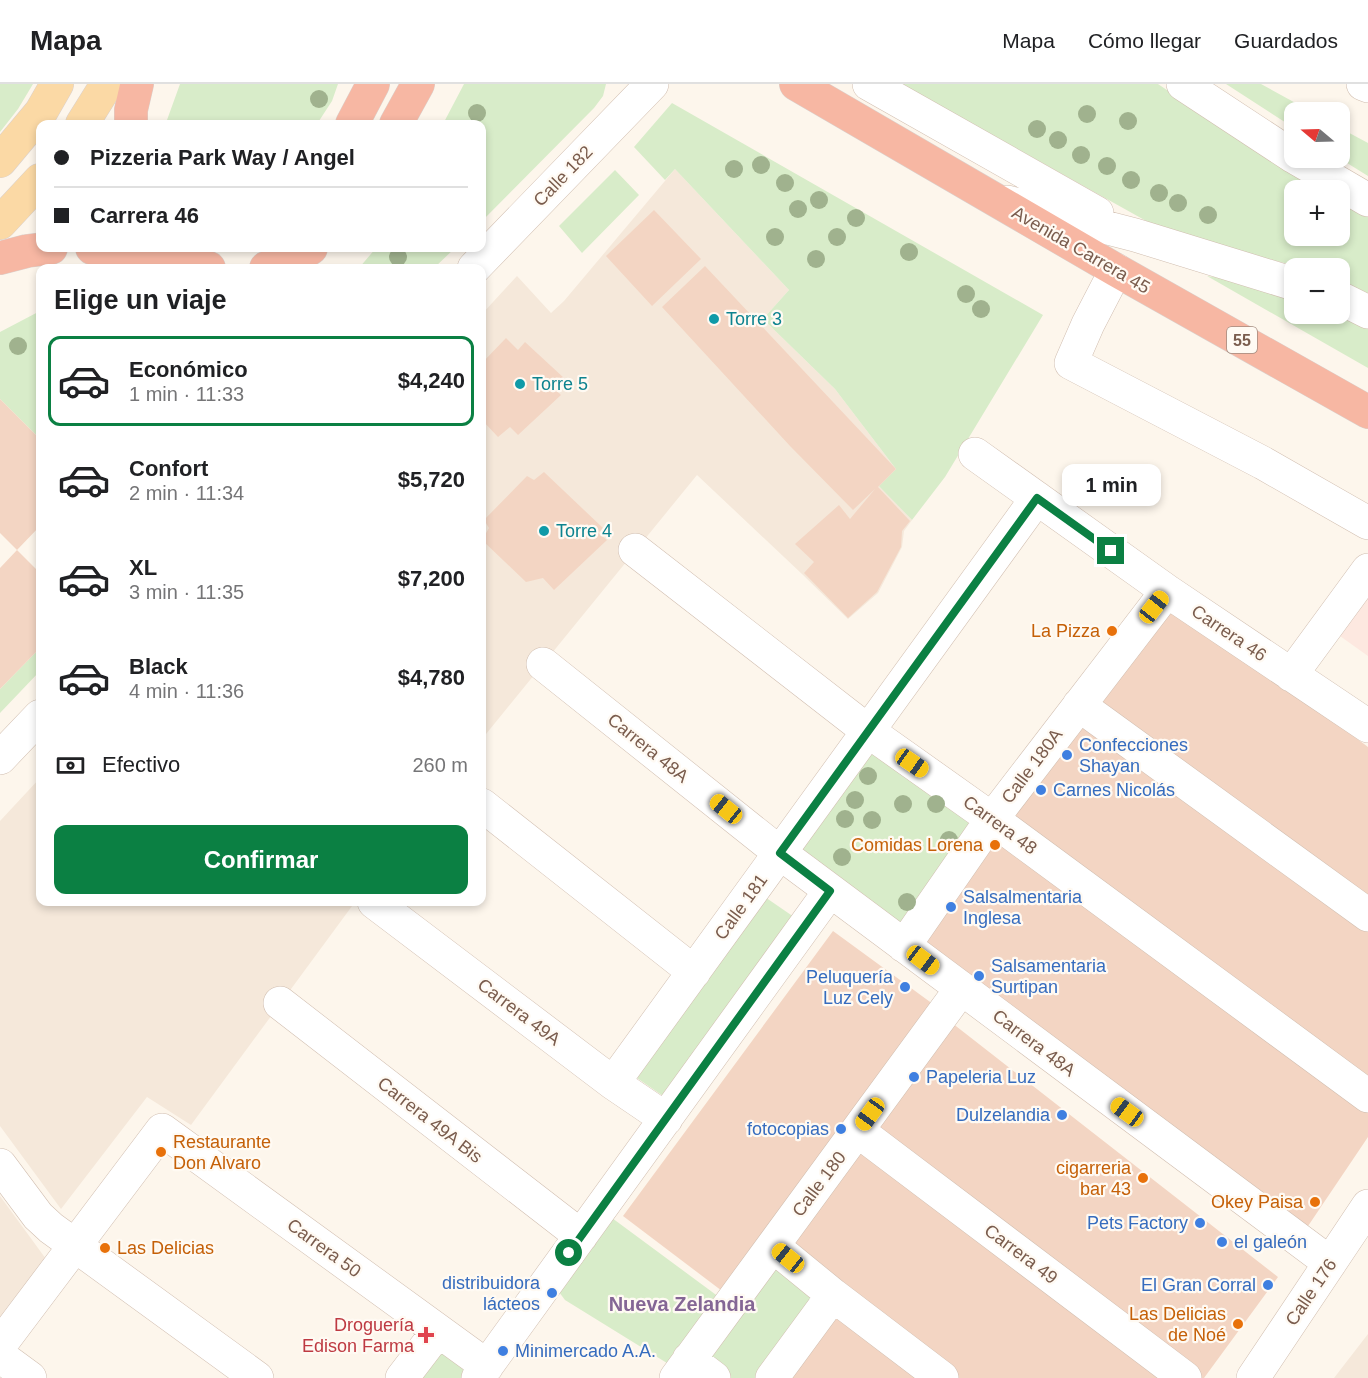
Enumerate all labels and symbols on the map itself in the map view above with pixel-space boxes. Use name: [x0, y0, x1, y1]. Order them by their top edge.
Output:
north arrow: [1284, 102, 1350, 168]
street label: Calle 182: [529, 142, 597, 210]
street label: Avenida Carrera 45: [1009, 202, 1153, 298]
place label: Torre 3: [726, 309, 782, 329]
marker: Torre 3: [707, 312, 721, 326]
road number: 55: [1227, 327, 1257, 353]
place label: Torre 5: [532, 374, 588, 394]
marker: Torre 5: [513, 377, 527, 391]
callout: 1 min: [1062, 464, 1160, 506]
place label: Torre 4: [556, 521, 612, 541]
marker: Torre 4: [537, 524, 551, 538]
route end: [1097, 537, 1124, 564]
car: [1136, 587, 1172, 627]
street label: Carrera 46: [1188, 601, 1270, 665]
place label: La Pizza: [1031, 621, 1101, 641]
marker: La Pizza: [1105, 624, 1119, 638]
street label: Carrera 48A: [604, 709, 692, 787]
street label: Calle 180A: [998, 725, 1066, 807]
place label: Confecciones Shayan: [1079, 735, 1188, 776]
car: [892, 745, 932, 781]
marker: Confecciones Shayan: [1060, 748, 1074, 762]
place label: Carnes Nicolás: [1053, 780, 1175, 800]
marker: Carnes Nicolás: [1034, 783, 1048, 797]
car: [706, 791, 746, 827]
street label: Carrera 48: [959, 792, 1041, 858]
place label: Comidas Lorena: [851, 835, 984, 855]
marker: Comidas Lorena: [988, 838, 1002, 852]
street label: Calle 181: [711, 870, 771, 944]
place label: Salsalmentaria Inglesa: [963, 887, 1083, 928]
marker: Salsalmentaria Inglesa: [944, 900, 958, 914]
car: [903, 942, 943, 978]
place label: Salsamentaria Surtipan: [991, 956, 1107, 997]
place label: Peluquería Luz Cely: [806, 967, 894, 1008]
marker: Salsamentaria Surtipan: [972, 969, 986, 983]
street label: Carrera 49A: [474, 975, 564, 1049]
marker: Peluquería Luz Cely: [898, 980, 912, 994]
street label: Carrera 48A: [989, 1006, 1079, 1080]
place label: Papeleria Luz: [926, 1067, 1036, 1087]
marker: Papeleria Luz: [907, 1070, 921, 1084]
street label: Carrera 49A Bis: [374, 1073, 486, 1167]
car: [852, 1094, 888, 1134]
car: [1107, 1094, 1147, 1130]
place label: Dulzelandia: [956, 1105, 1051, 1125]
marker: Dulzelandia: [1055, 1108, 1069, 1122]
place label: fotocopias: [747, 1119, 829, 1139]
marker: fotocopias: [834, 1122, 848, 1136]
place label: Restaurante Don Alvaro: [173, 1132, 271, 1173]
marker: Restaurante Don Alvaro: [154, 1145, 168, 1159]
street label: Calle 180: [788, 1148, 850, 1220]
place label: cigarreria bar 43: [1056, 1158, 1132, 1199]
marker: cigarreria bar 43: [1136, 1171, 1150, 1185]
place label: Okey Paisa: [1211, 1192, 1304, 1212]
marker: Okey Paisa: [1308, 1195, 1322, 1209]
place label: Pets Factory: [1087, 1213, 1188, 1233]
street label: Carrera 50: [283, 1215, 365, 1281]
marker: Pets Factory: [1193, 1216, 1207, 1230]
street label: Carrera 49: [981, 1220, 1061, 1288]
place label: el galeón: [1234, 1232, 1307, 1252]
marker: el galeón: [1215, 1235, 1229, 1249]
place label: Las Delicias: [117, 1238, 214, 1258]
route start: [555, 1239, 582, 1266]
car: [768, 1240, 808, 1276]
marker: Las Delicias: [98, 1241, 112, 1255]
street label: Calle 176: [1281, 1255, 1341, 1329]
place label: distribuidora lácteos: [442, 1273, 541, 1314]
place label: El Gran Corral: [1141, 1275, 1256, 1295]
marker: El Gran Corral: [1261, 1278, 1275, 1292]
marker: distribuidora lácteos: [545, 1286, 559, 1300]
district label: Nueva Zelandia: [609, 1293, 756, 1315]
place label: Las Delicias de Noé: [1129, 1304, 1226, 1345]
place label: Droguería Edison Farma: [302, 1315, 415, 1356]
marker: Las Delicias de Noé: [1231, 1317, 1245, 1331]
marker: Droguería Edison Farma: [419, 1328, 433, 1342]
place label: Minimercado A.A.: [515, 1341, 656, 1361]
marker: Minimercado A.A.: [496, 1344, 510, 1358]

